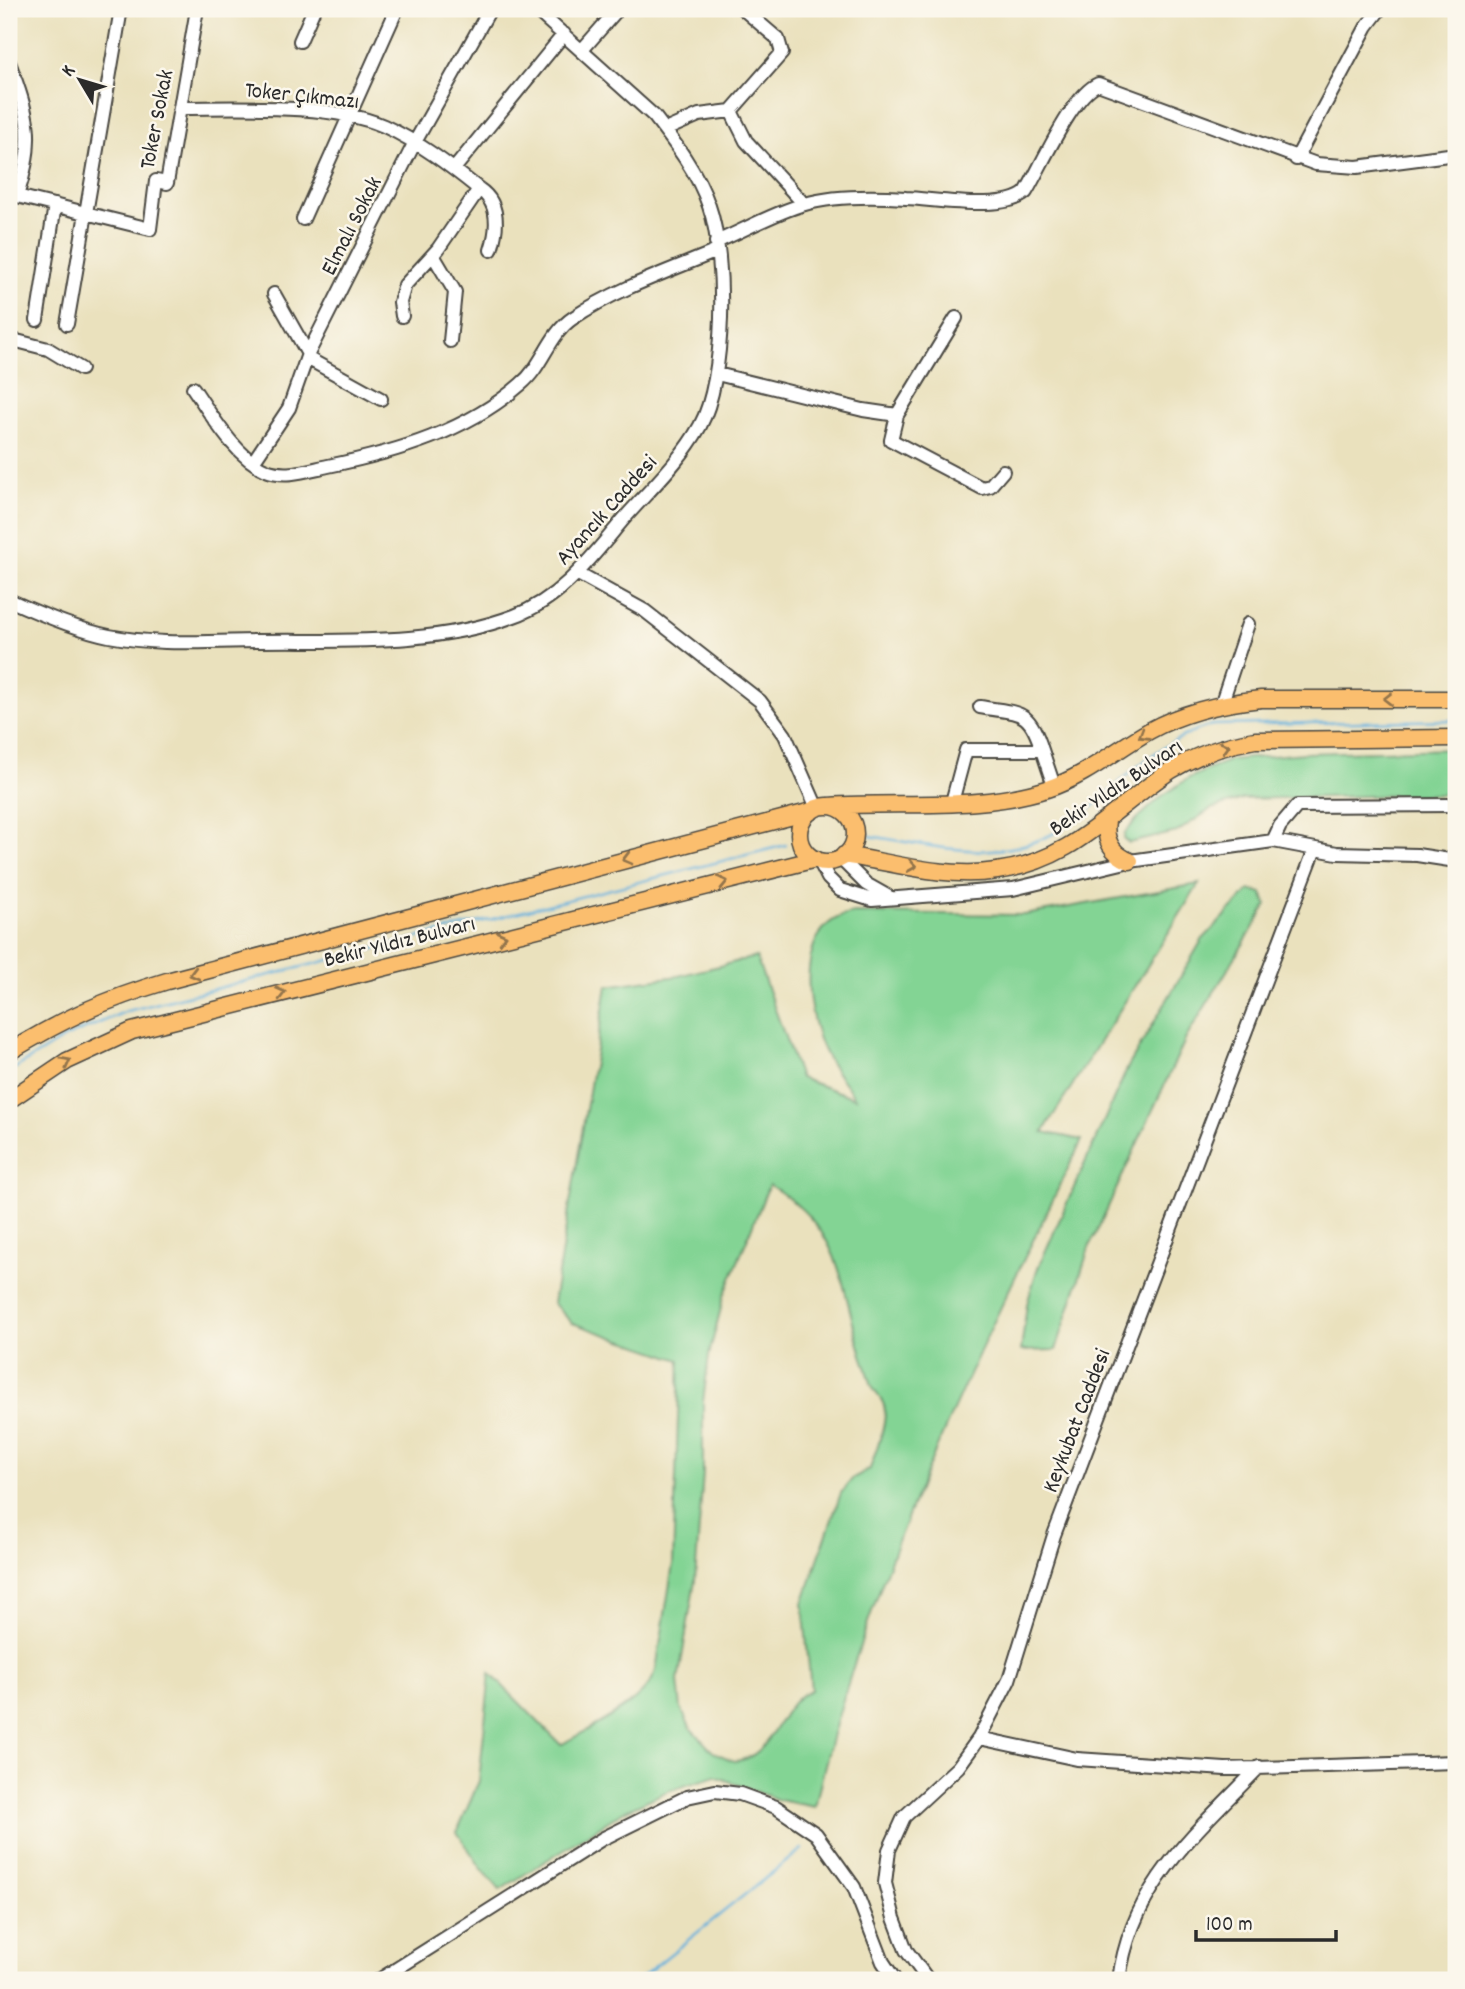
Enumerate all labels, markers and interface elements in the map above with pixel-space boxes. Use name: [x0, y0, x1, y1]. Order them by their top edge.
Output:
north arrow: [46, 46, 116, 116]
text: K: [56, 60, 83, 83]
street label: Toker Sokak: [133, 67, 184, 172]
street label: Toker Çıkmazı: [243, 75, 360, 120]
street label: Elmalı Sokak: [314, 171, 392, 282]
street label: Ayancık Caddesi: [549, 449, 666, 574]
one-way arrow: [1382, 691, 1393, 707]
one-way arrow: [1137, 727, 1150, 740]
street label: Bekir Yıldız Bulvarı: [1043, 732, 1190, 846]
one-way arrow: [1219, 740, 1231, 755]
one-way arrow: [621, 851, 633, 865]
one-way arrow: [906, 858, 918, 873]
one-way arrow: [716, 875, 728, 890]
street label: Bekir Yıldız Bulvarı: [321, 909, 479, 978]
one-way arrow: [496, 931, 508, 945]
one-way arrow: [188, 966, 200, 980]
one-way arrow: [275, 987, 287, 1001]
one-way arrow: [58, 1057, 71, 1070]
street label: Keykubat Caddesi: [1036, 1345, 1121, 1498]
scale bar: [1196, 1898, 1336, 1942]
text: 100 m: [1206, 1911, 1253, 1941]

